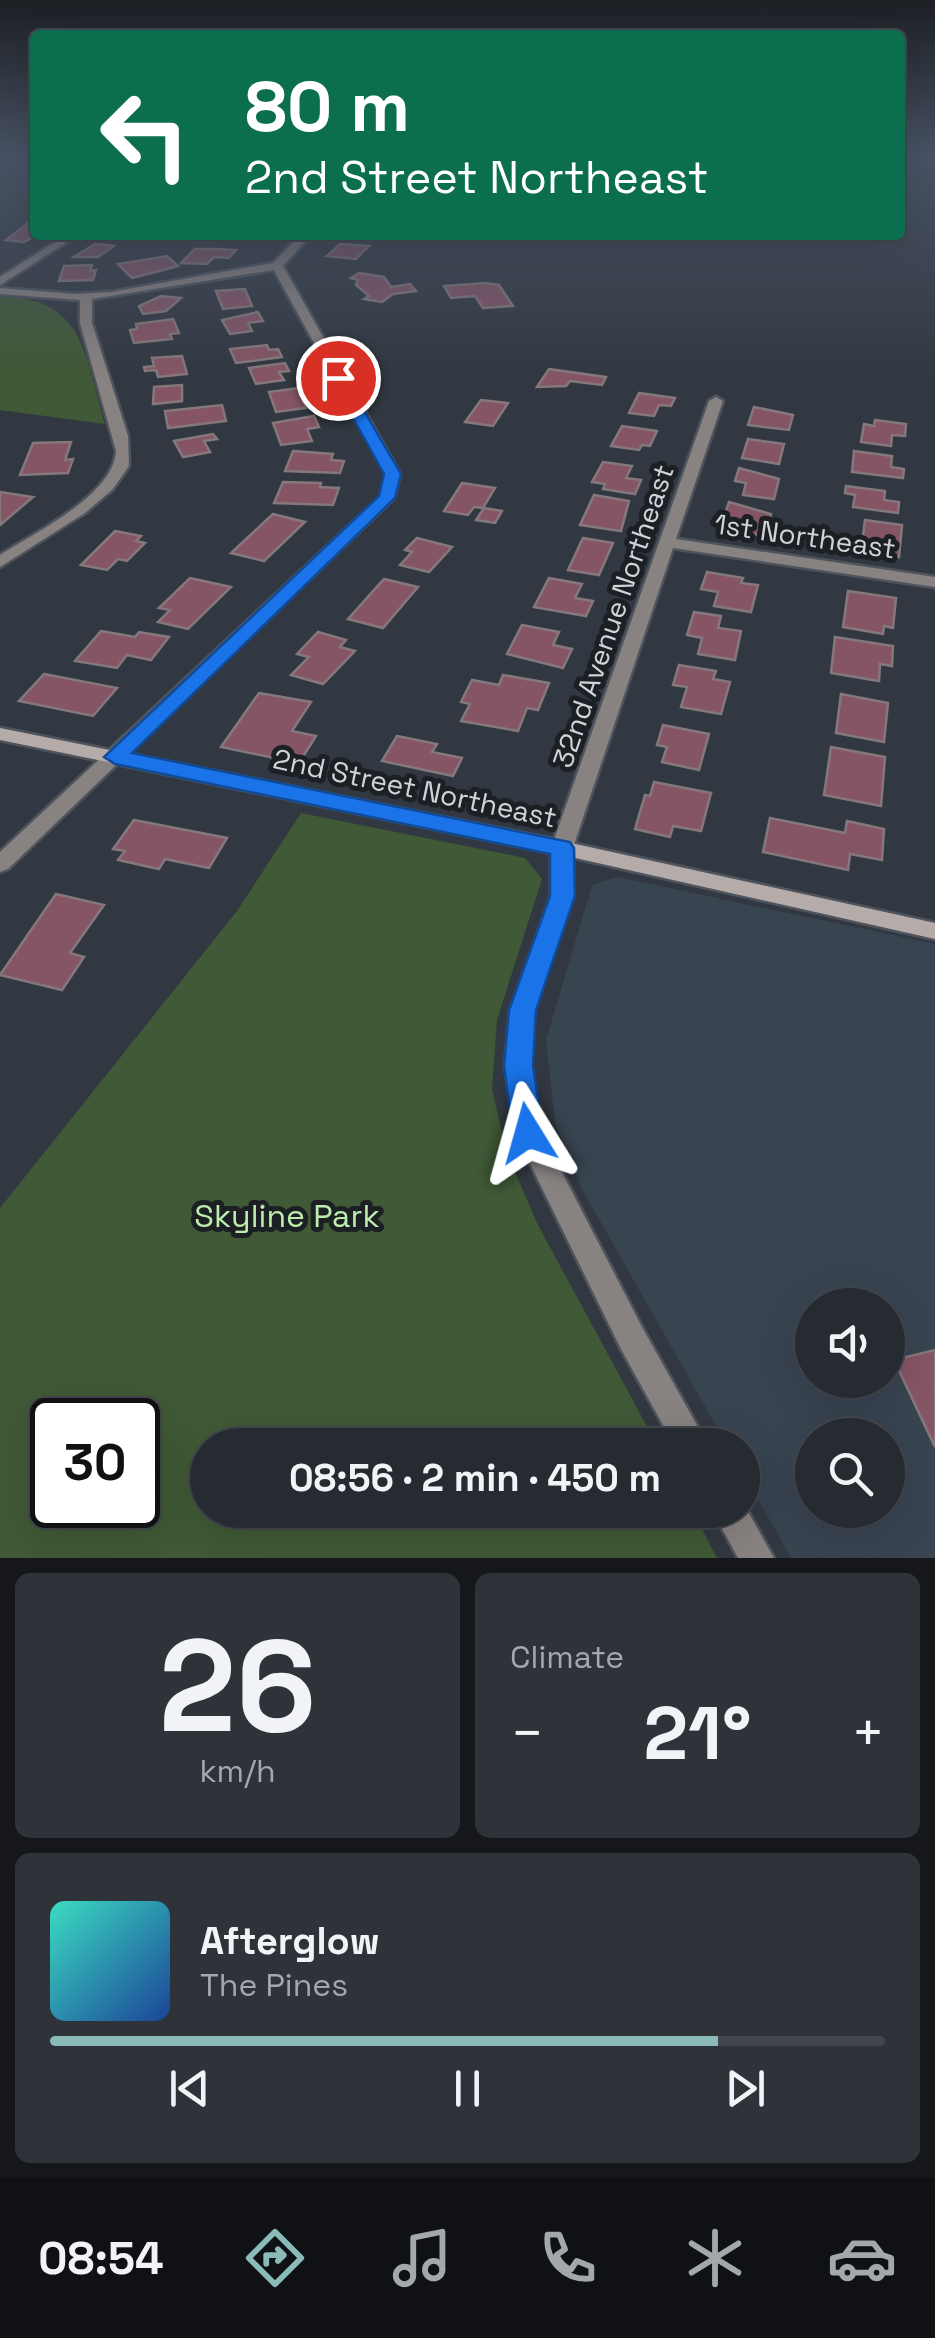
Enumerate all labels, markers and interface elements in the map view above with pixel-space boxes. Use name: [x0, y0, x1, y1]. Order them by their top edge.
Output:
text: 80 m: [245, 62, 410, 151]
icon: left: [80, 70, 210, 200]
text: 2nd Street Northeast: [245, 149, 709, 206]
pin: [296, 336, 381, 421]
icon: arrive: [311, 351, 366, 406]
street label: 32nd Avenue Northeast: [544, 460, 682, 772]
street label: 1st Northeast: [712, 505, 898, 567]
street label: 2nd Street Northeast: [270, 740, 560, 836]
position arrow: [476, 1081, 580, 1185]
park label: Skyline Park: [194, 1196, 380, 1236]
map controls: [795, 1288, 905, 1528]
button: sound: [795, 1288, 905, 1398]
speed limit sign: 30: [30, 1398, 160, 1528]
button: search: [795, 1418, 905, 1528]
text: 08:56 · 2 min · 450 m: [289, 1454, 661, 1502]
text: 26: [159, 1603, 316, 1769]
text: Climate: [510, 1637, 624, 1677]
text: 21°: [643, 1685, 752, 1781]
text: −: [510, 1698, 544, 1768]
text: +: [851, 1698, 885, 1768]
text: km/h: [199, 1751, 276, 1791]
text: Afterglow: [200, 1917, 380, 1965]
text: The Pines: [200, 1965, 348, 2005]
icon: previous: [162, 2061, 217, 2116]
icon: pause: [440, 2061, 495, 2116]
icon: next: [718, 2061, 773, 2116]
icon: directions: [240, 2223, 310, 2293]
icon: music: [387, 2223, 457, 2293]
icon: phone: [533, 2223, 603, 2293]
icon: climate: [680, 2223, 750, 2293]
icon: car: [827, 2223, 897, 2293]
text: 08:54: [38, 2230, 164, 2287]

